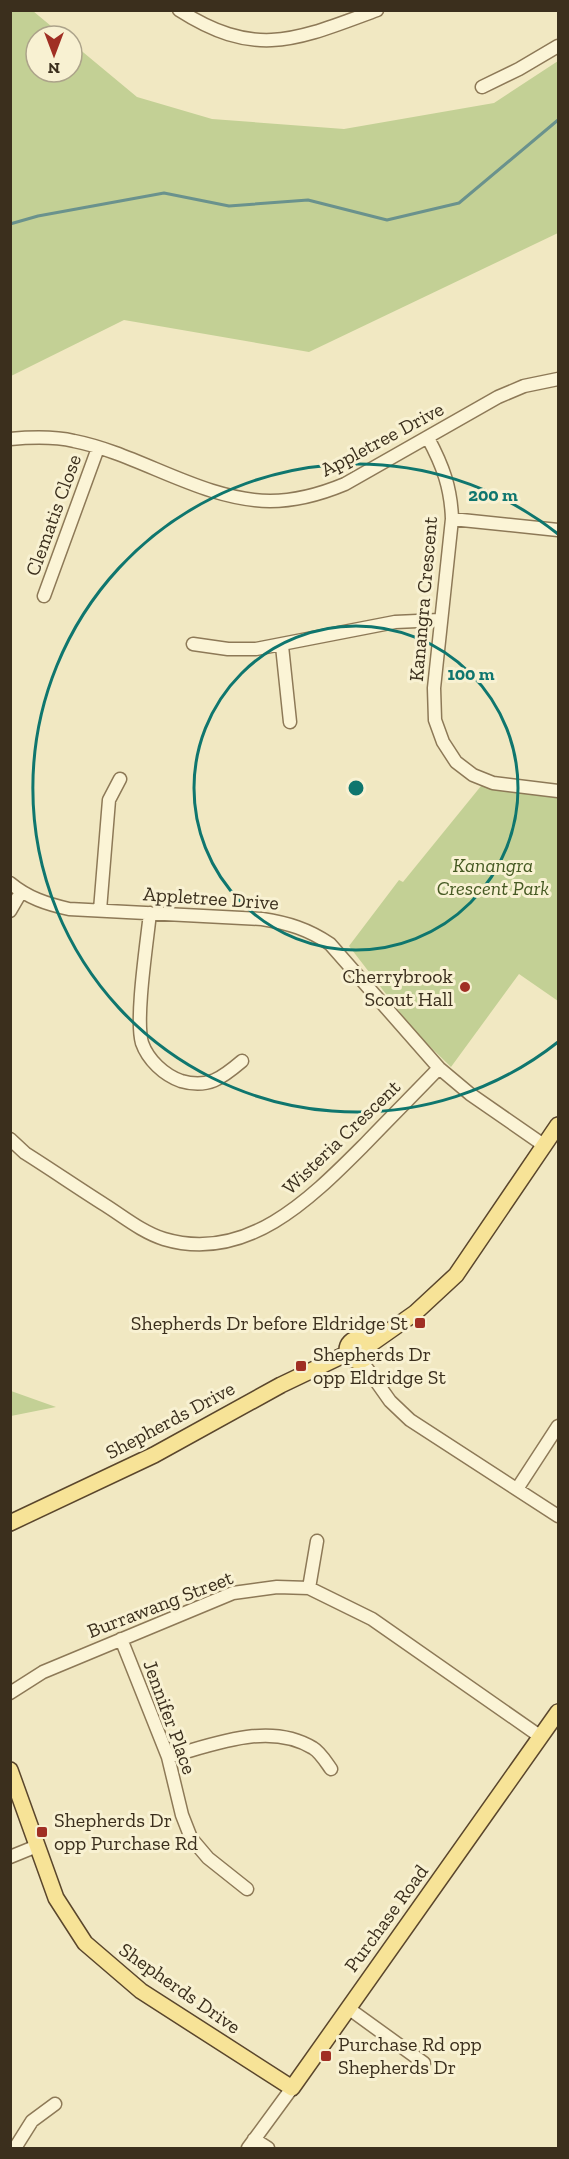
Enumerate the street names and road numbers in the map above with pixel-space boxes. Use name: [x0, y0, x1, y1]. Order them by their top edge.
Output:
street label: Appletree Drive: [316, 397, 448, 481]
street label: Clematis Close: [20, 451, 86, 579]
street label: Kanangra Crescent: [404, 515, 442, 683]
street label: Appletree Drive: [142, 881, 280, 915]
street label: Wisteria Crescent: [277, 1074, 405, 1199]
street label: Shepherds Drive: [101, 1376, 239, 1464]
street label: Burrawang Street: [84, 1565, 237, 1643]
street label: Jennifer Place: [138, 1657, 202, 1777]
street label: Purchase Road: [339, 1860, 433, 1976]
street label: Shepherds Drive: [115, 1937, 245, 2039]

